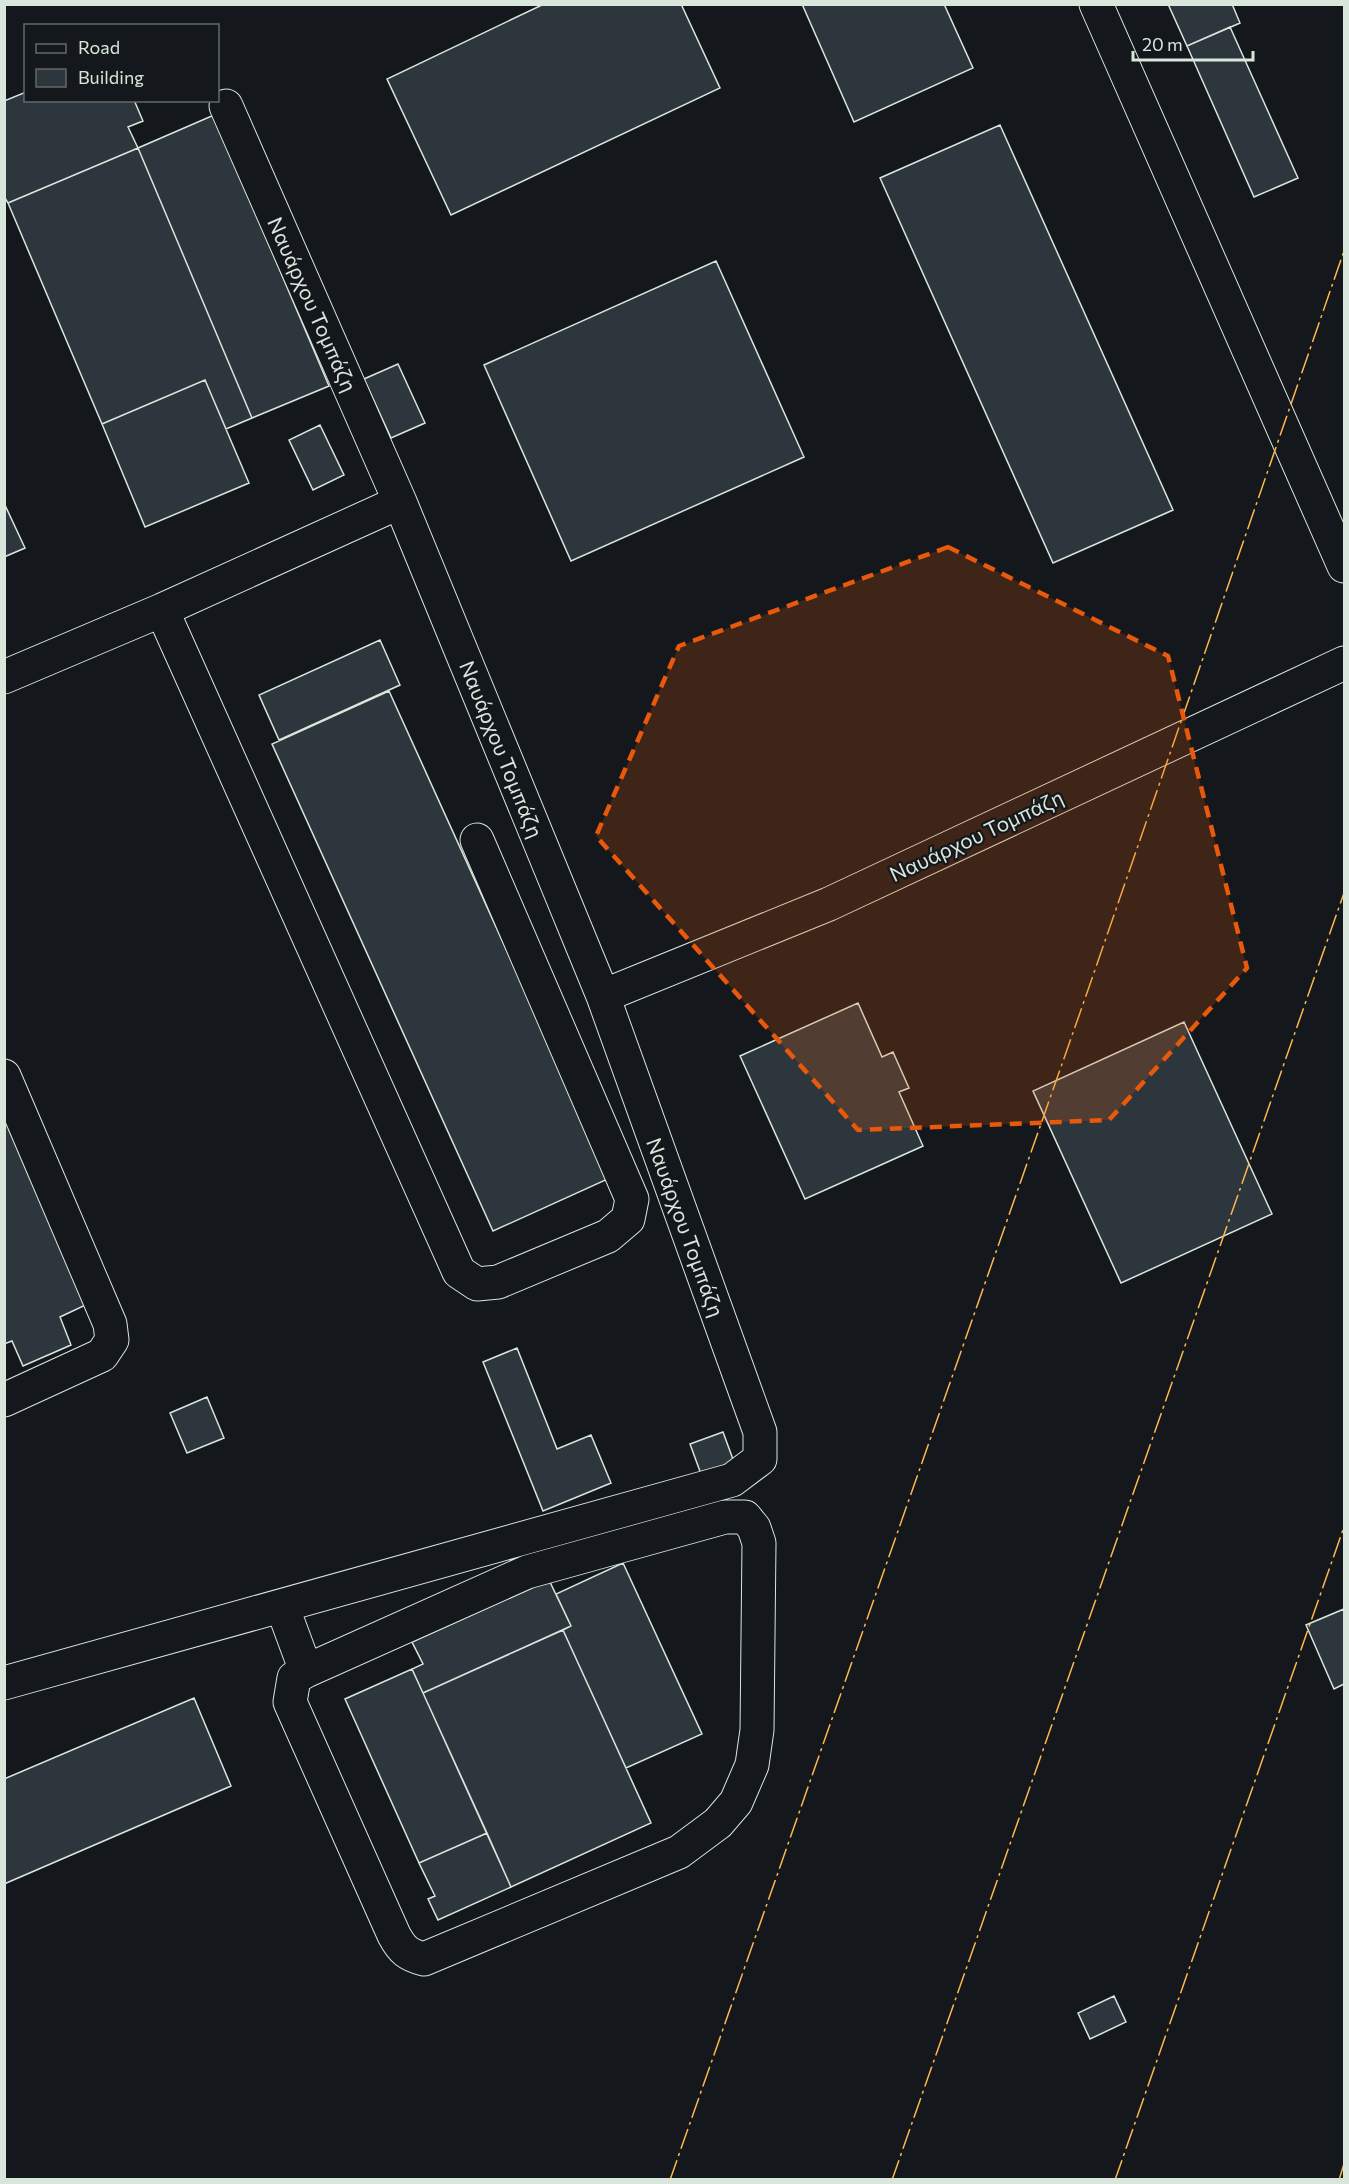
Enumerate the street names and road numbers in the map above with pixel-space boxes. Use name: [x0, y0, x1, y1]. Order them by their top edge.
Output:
street label: Ναυάρχου Τομπάζη: [263, 213, 363, 395]
street label: Ναυάρχου Τομπάζη: [455, 657, 549, 841]
street label: Ναυάρχου Τομπάζη: [885, 784, 1067, 886]
street label: Ναυάρχου Τομπάζη: [642, 1134, 730, 1320]

